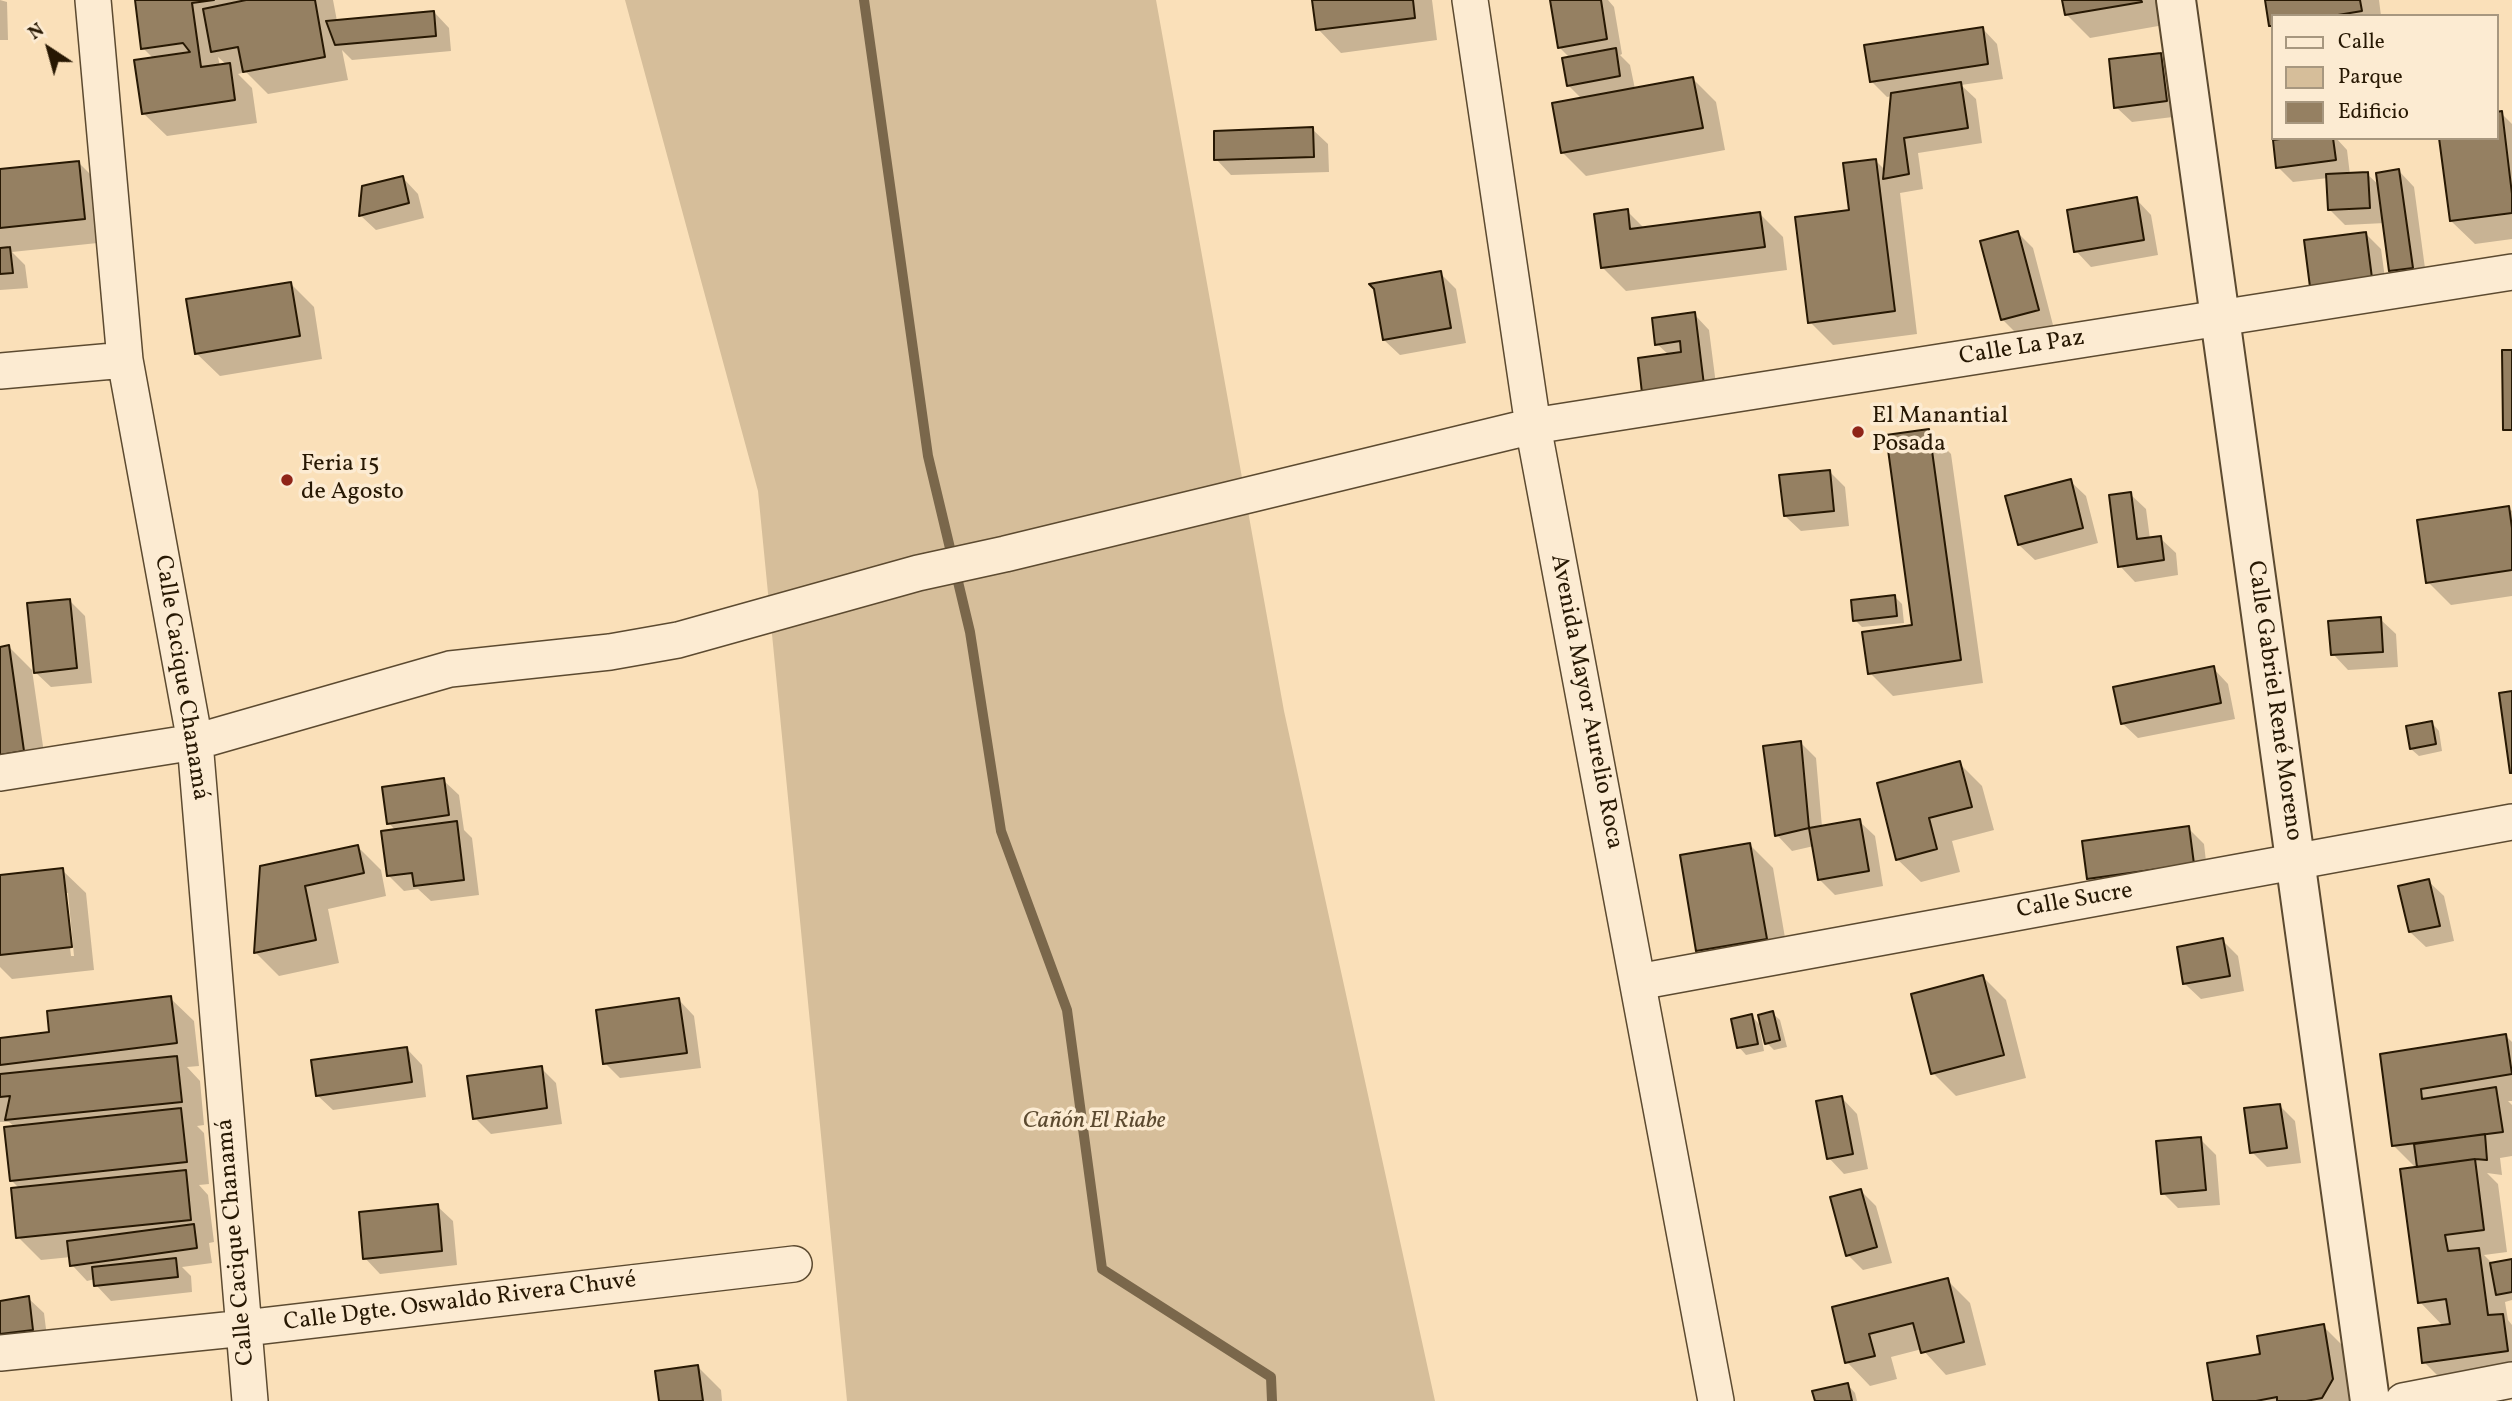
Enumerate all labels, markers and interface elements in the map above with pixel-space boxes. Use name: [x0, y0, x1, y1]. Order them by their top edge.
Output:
north arrow: [14, 14, 84, 84]
legend: [2270, 14, 2498, 140]
text: N: [23, 17, 50, 47]
text: Calle: [2338, 28, 2385, 57]
text: Parque: [2338, 63, 2403, 92]
text: Edificio: [2338, 98, 2409, 127]
street label: Calle La Paz: [1957, 325, 2087, 373]
place label: El Manantial Posada: [1872, 404, 2008, 460]
marker: El Manantial Posada: [1850, 424, 1866, 440]
place label: Feria 15 de Agosto: [301, 452, 404, 508]
marker: Feria 15 de Agosto: [279, 472, 295, 488]
street label: Avenida Mayor Aurelio Roca: [1542, 552, 1628, 852]
street label: Calle Cacique Chanamá: [146, 553, 214, 803]
street label: Calle Gabriel René Moreno: [2239, 559, 2307, 843]
street label: Calle Sucre: [2015, 878, 2135, 926]
park label: Cañón El Riabe: [1023, 1109, 1165, 1137]
street label: Calle Cacique Chanamá: [212, 1117, 262, 1367]
street label: Calle Dgte. Oswaldo Rivera Chuvé: [282, 1267, 638, 1339]

